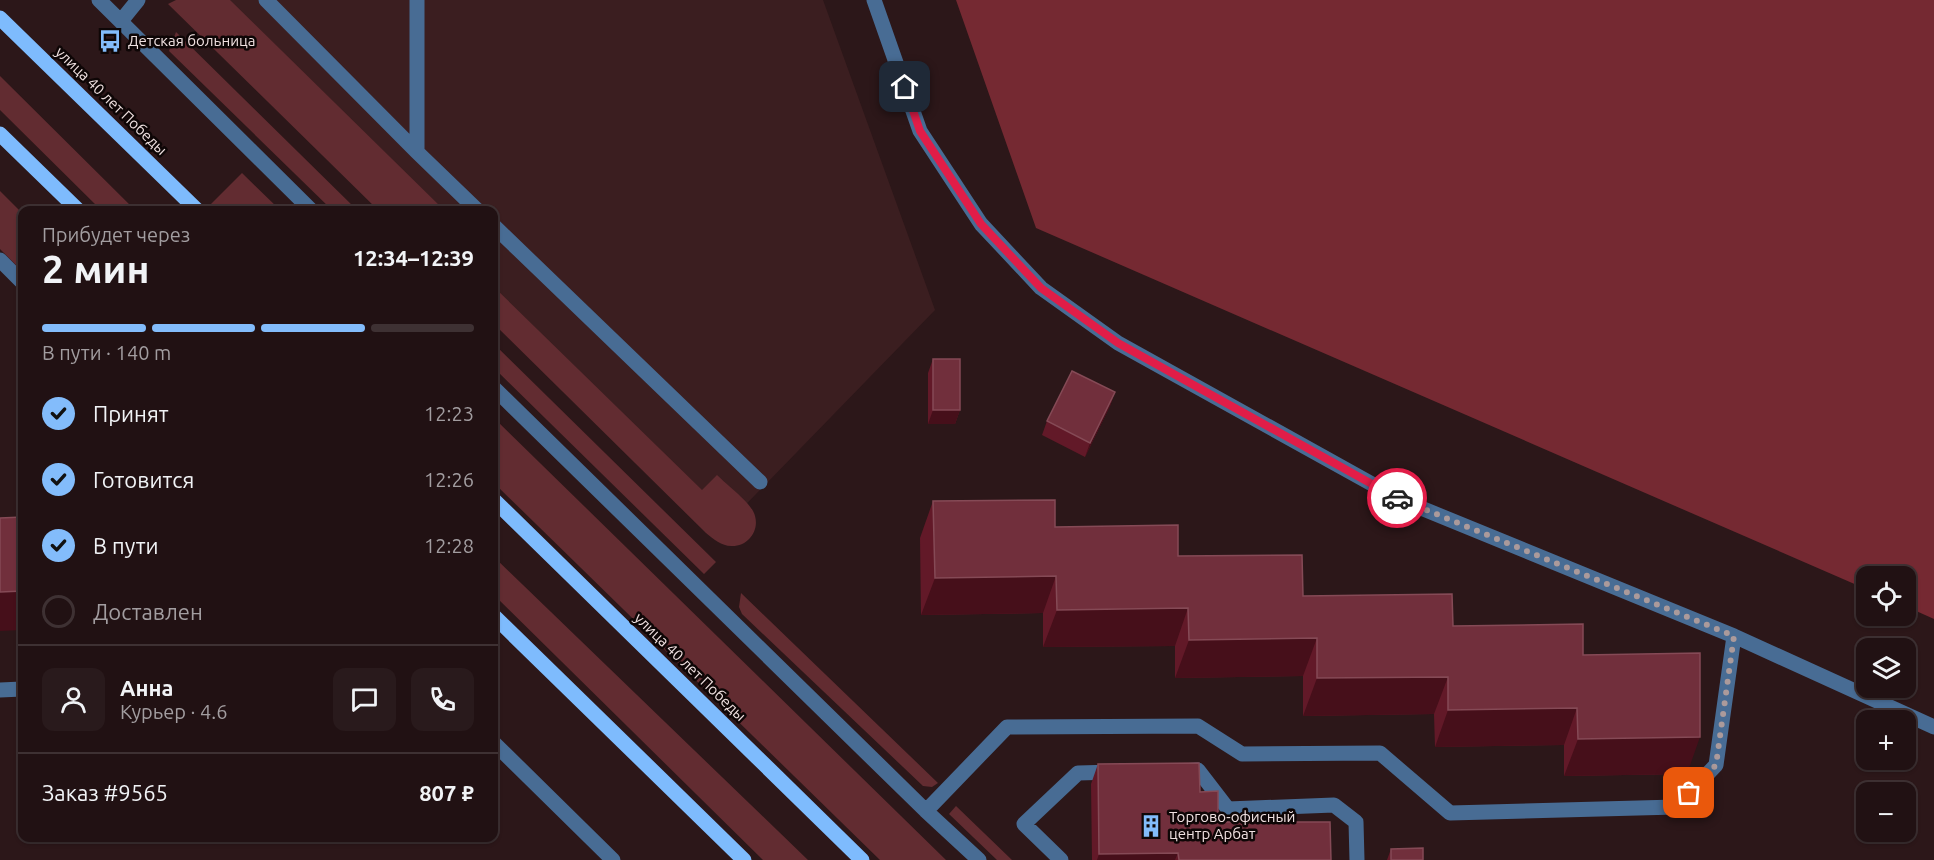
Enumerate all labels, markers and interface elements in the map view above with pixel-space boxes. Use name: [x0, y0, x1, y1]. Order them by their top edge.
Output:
bus stop icon: Детская больница: [97, 28, 123, 54]
place label: Детская больница: [128, 32, 255, 49]
street label: улица 40 лет Победы: [52, 43, 171, 158]
pin: [879, 61, 930, 112]
icon: home: [888, 70, 921, 103]
text: Прибудет через: [42, 223, 190, 246]
text: 12:34–12:39: [353, 245, 474, 270]
text: 2 мин: [42, 247, 150, 290]
text: В пути · 140 m: [42, 341, 171, 364]
icon: check: [42, 397, 75, 430]
text: Принят: [93, 401, 169, 426]
text: 12:23: [424, 402, 474, 425]
icon: check: [42, 463, 75, 496]
text: Готовится: [93, 467, 194, 492]
text: 12:26: [424, 468, 474, 491]
courier: [1367, 468, 1427, 528]
icon: car: [1381, 482, 1414, 515]
icon: check: [42, 529, 75, 562]
text: В пути: [93, 533, 159, 558]
text: 12:28: [424, 534, 474, 557]
map controls: [1856, 566, 1916, 842]
button: locate: [1856, 566, 1916, 626]
text: Доставлен: [93, 599, 203, 624]
street label: улица 40 лет Победы: [631, 609, 750, 724]
button: layers: [1856, 638, 1916, 698]
button: person: [42, 668, 105, 731]
button: chat: [333, 668, 396, 731]
button: phone: [411, 668, 474, 731]
text: Анна: [120, 675, 173, 700]
text: Курьер · 4.6: [120, 700, 227, 723]
button: +: [1856, 710, 1916, 770]
pin: [1663, 767, 1714, 818]
icon: bag: [1672, 776, 1705, 809]
text: Заказ #9565: [42, 780, 168, 805]
text: 807 ₽: [419, 780, 474, 805]
button: −: [1856, 782, 1916, 842]
place label: Торгово-офисный центр Арбат: [1169, 808, 1295, 842]
building icon: Торгово-офисный центр Арбат: [1138, 813, 1164, 839]

